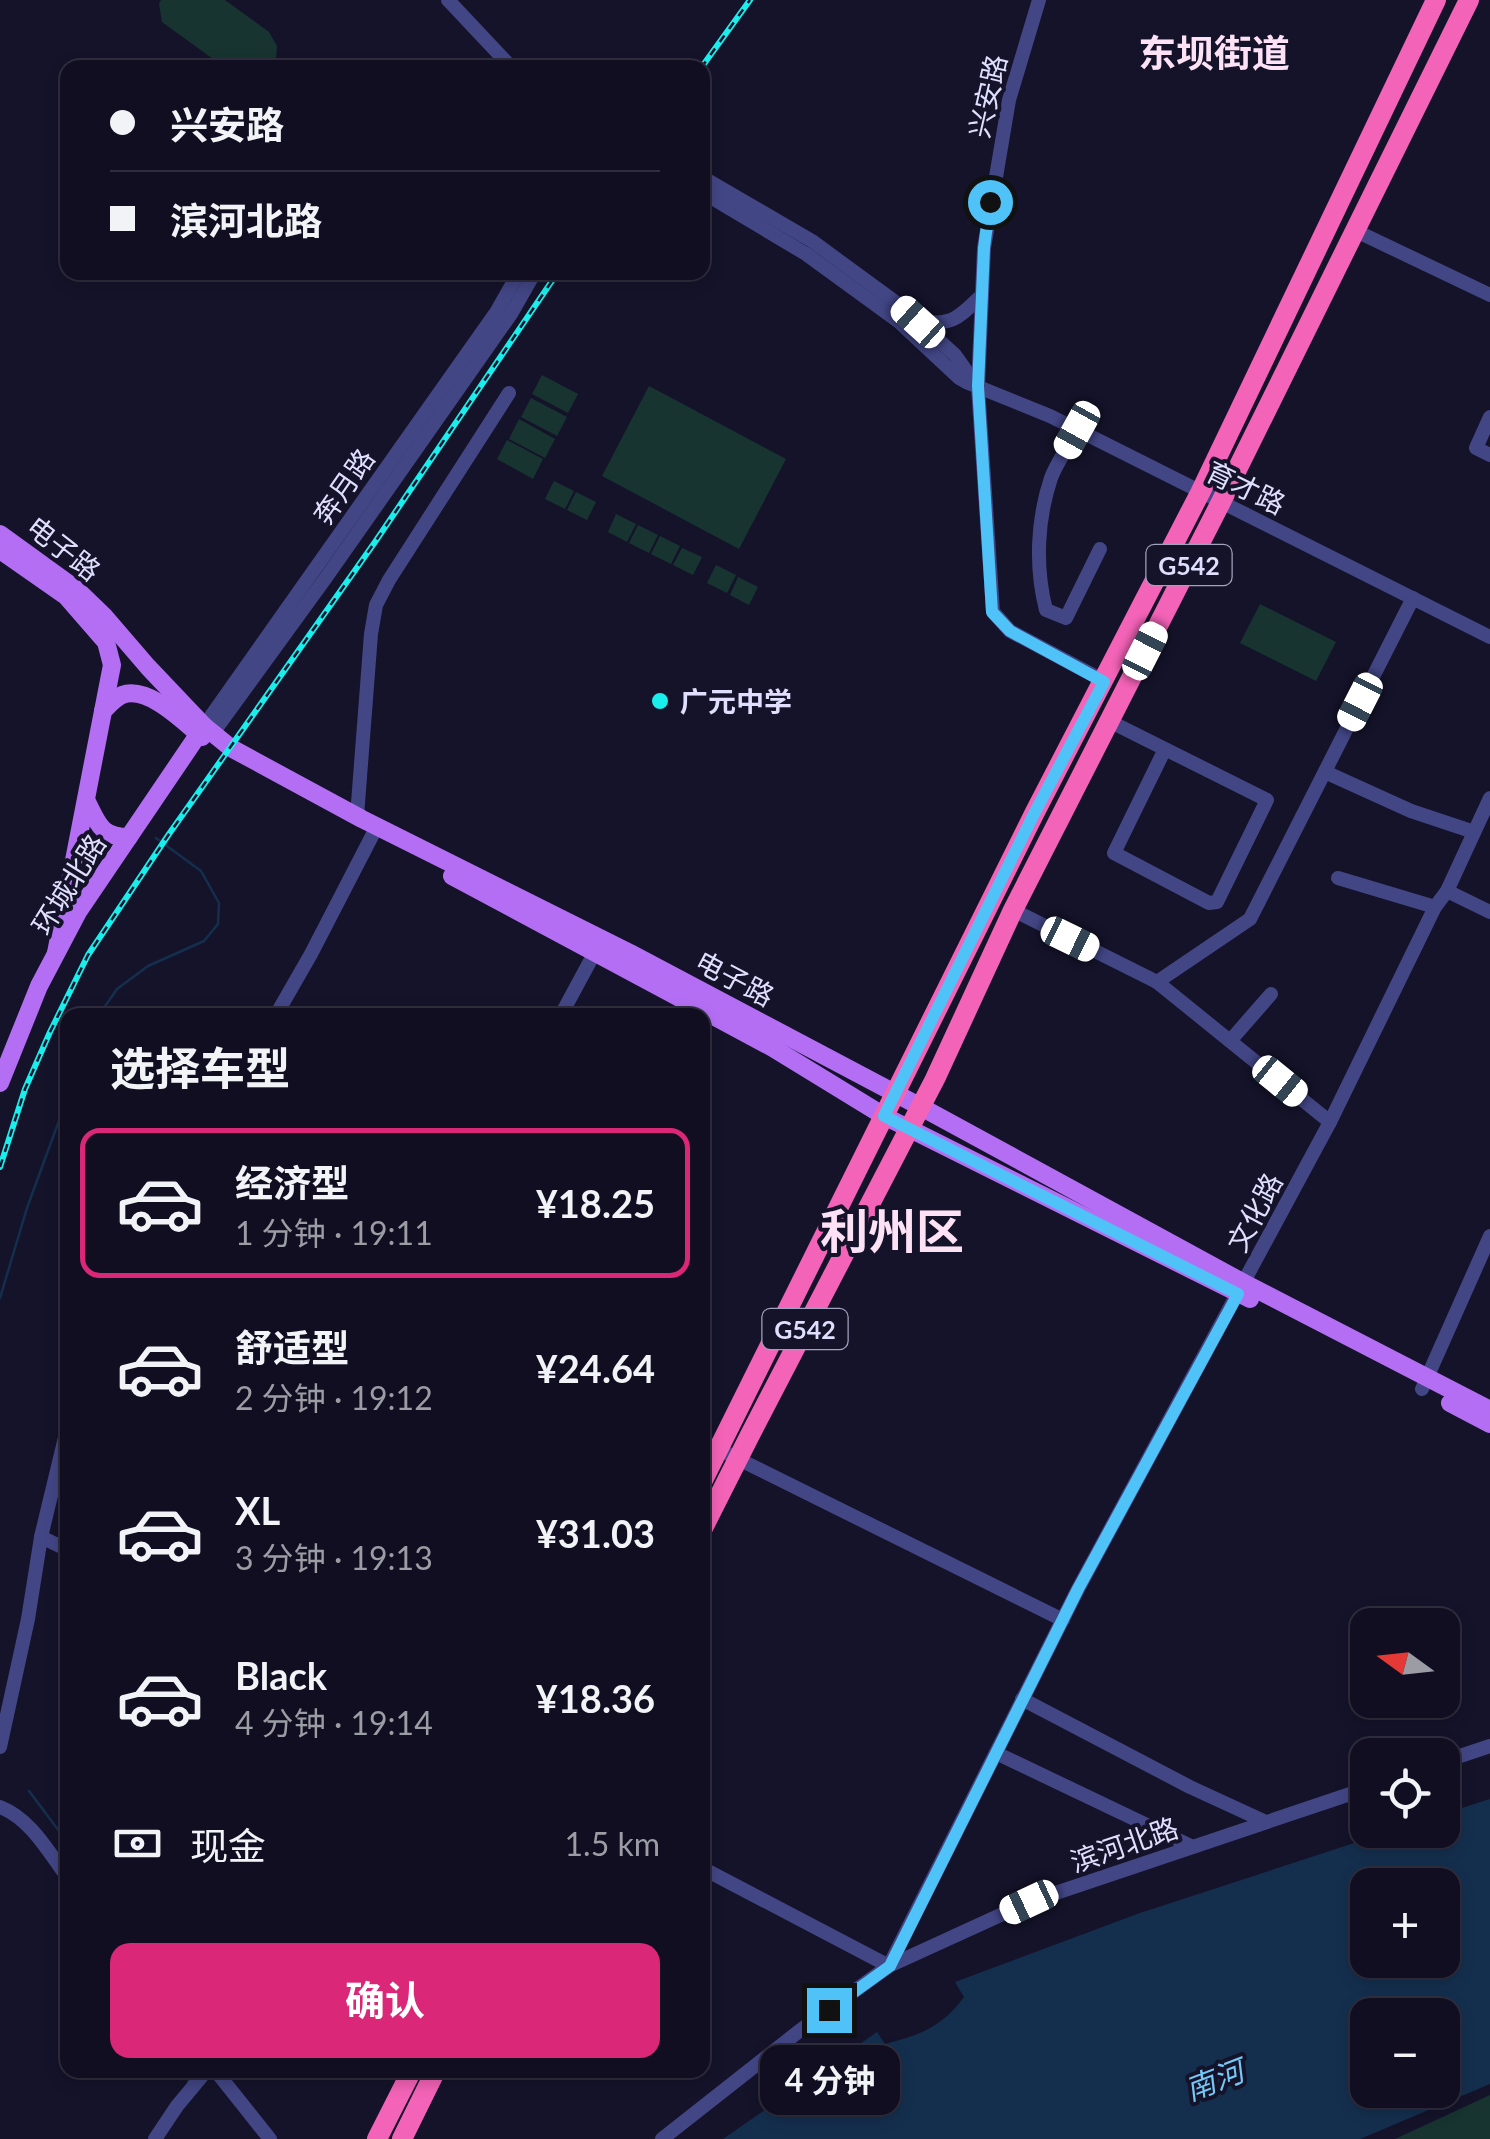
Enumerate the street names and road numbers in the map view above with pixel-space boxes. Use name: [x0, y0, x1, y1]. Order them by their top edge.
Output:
street label: 兴安路: [961, 51, 1013, 141]
street label: 奔月路: [305, 442, 381, 530]
street label: 育才路: [1201, 453, 1291, 521]
street label: 电子路: [20, 509, 108, 587]
road number: G542: [1146, 545, 1232, 585]
street label: 环城北路: [24, 827, 112, 941]
street label: 电子路: [690, 943, 780, 1013]
street label: 文化路: [1219, 1167, 1289, 1257]
road number: G542: [762, 1309, 848, 1349]
street label: 滨河北路: [1066, 1810, 1182, 1878]

